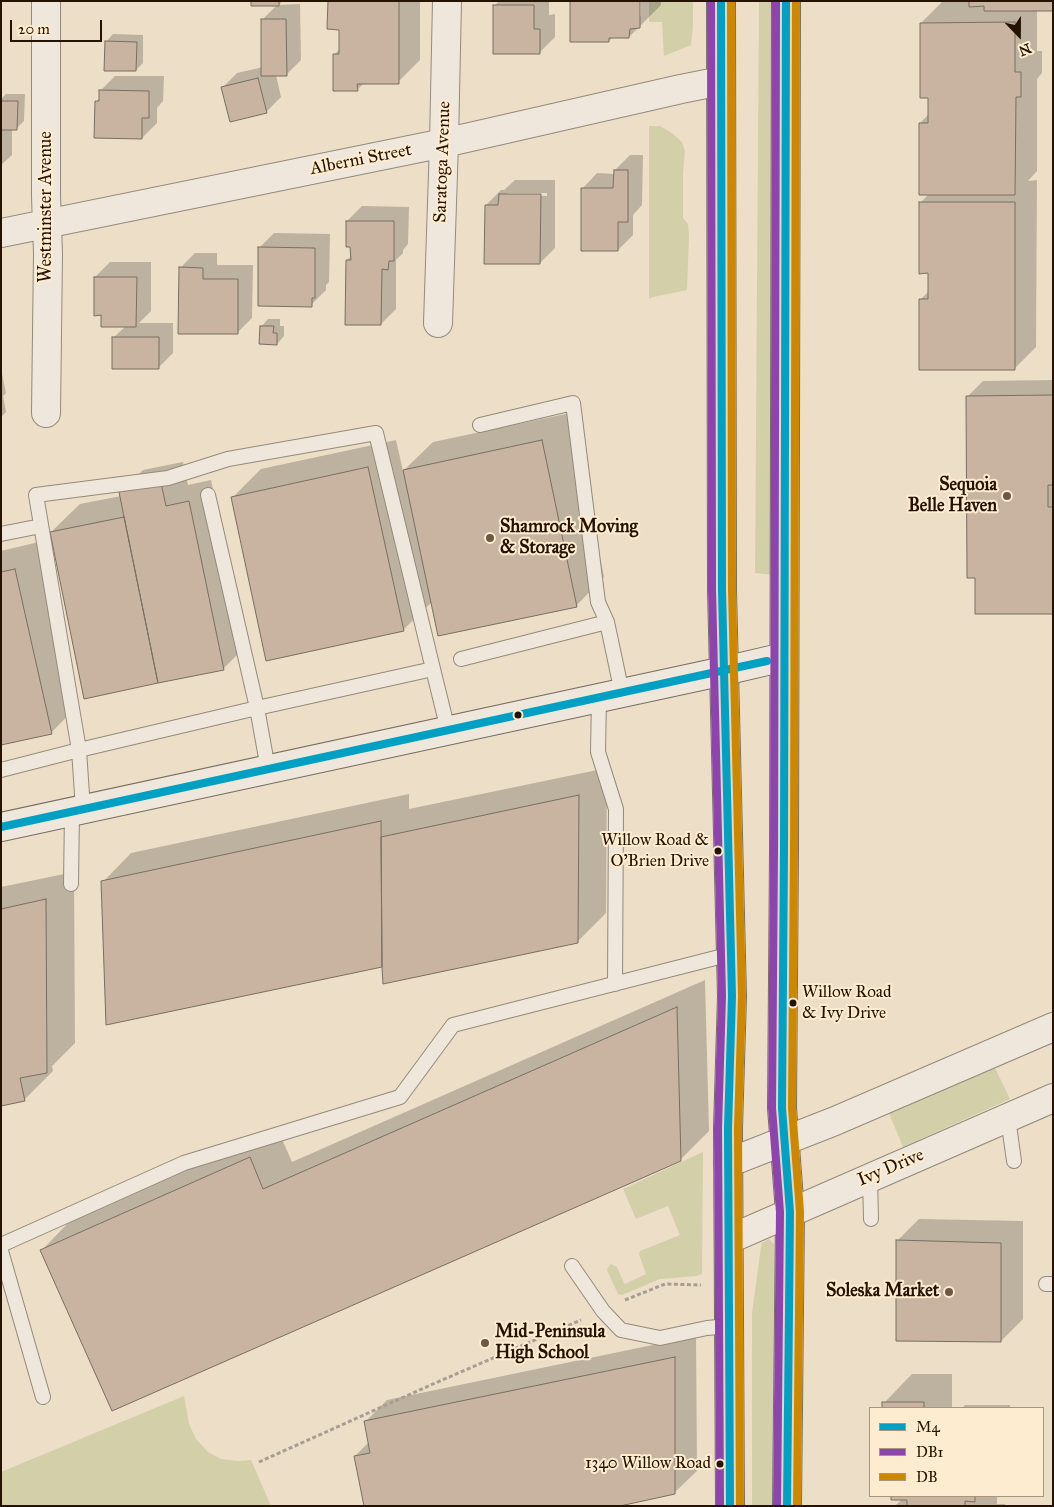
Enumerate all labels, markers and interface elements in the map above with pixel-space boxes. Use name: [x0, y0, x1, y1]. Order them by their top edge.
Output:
scale bar: [12, 10, 105, 42]
north arrow: [994, 10, 1044, 60]
text: 20 m: [18, 20, 50, 38]
text: N: [1016, 39, 1033, 59]
street label: Saratoga Avenue: [430, 101, 456, 223]
street label: Westminster Avenue: [36, 131, 58, 283]
street label: Alberni Street: [308, 140, 414, 180]
place label: Sequoia Belle Haven: [908, 475, 997, 518]
marker: Sequoia Belle Haven: [1001, 490, 1013, 502]
place label: Shamrock Moving & Storage: [500, 517, 638, 560]
marker: Shamrock Moving & Storage: [484, 532, 496, 544]
unlabelled marker: [513, 710, 523, 720]
place label: Willow Road & O'Brien Drive: [601, 831, 709, 871]
marker: Willow Road & O'Brien Drive: [713, 846, 723, 856]
place label: Willow Road & Ivy Drive: [802, 983, 892, 1023]
marker: Willow Road & Ivy Drive: [788, 998, 798, 1008]
street label: Ivy Drive: [855, 1144, 927, 1192]
place label: Soleska Market: [826, 1281, 939, 1303]
marker: Soleska Market: [943, 1286, 955, 1298]
place label: Mid-Peninsula High School: [495, 1322, 605, 1365]
marker: Mid-Peninsula High School: [479, 1337, 491, 1349]
legend: [869, 1407, 1044, 1497]
text: M4: [916, 1418, 940, 1436]
text: DB1: [916, 1443, 944, 1461]
place label: 1340 Willow Road: [585, 1454, 711, 1474]
marker: 1340 Willow Road: [715, 1459, 725, 1469]
text: DB: [916, 1468, 938, 1486]

